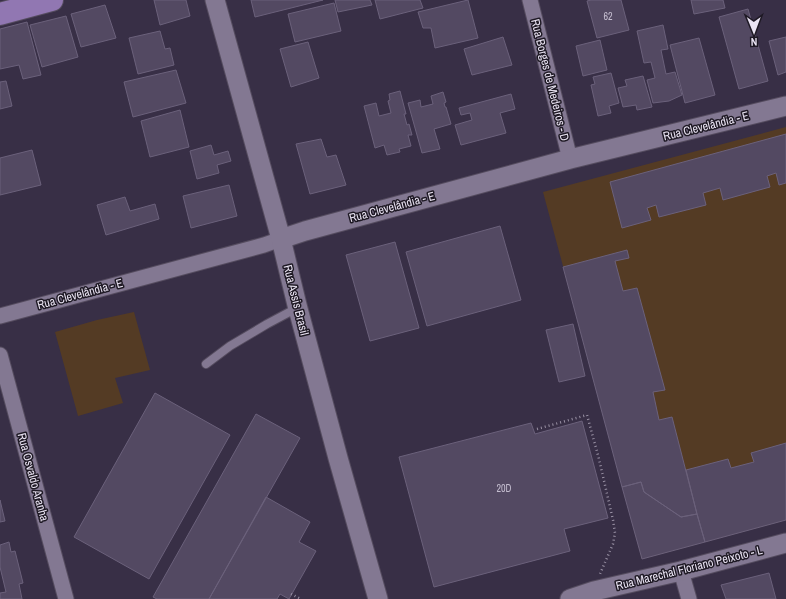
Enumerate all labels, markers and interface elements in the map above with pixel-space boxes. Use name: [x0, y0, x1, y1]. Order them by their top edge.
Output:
house number: 62: [603, 10, 613, 23]
north arrow: [734, 12, 774, 52]
street label: Rua Borges de Medeiros - D: [527, 17, 573, 143]
text: N: [751, 35, 758, 49]
street label: Rua Clevelândia - E: [661, 108, 751, 144]
street label: Rua Clevelândia - E: [347, 188, 437, 226]
street label: Rua Assis Brasil: [280, 263, 312, 337]
street label: Rua Clevelândia - E: [35, 275, 125, 313]
street label: Rua Osvaldo Aranha: [14, 431, 53, 523]
house number: 20D: [496, 482, 512, 495]
street label: Rua Marechal Floriano Peixoto - L: [614, 542, 764, 594]

